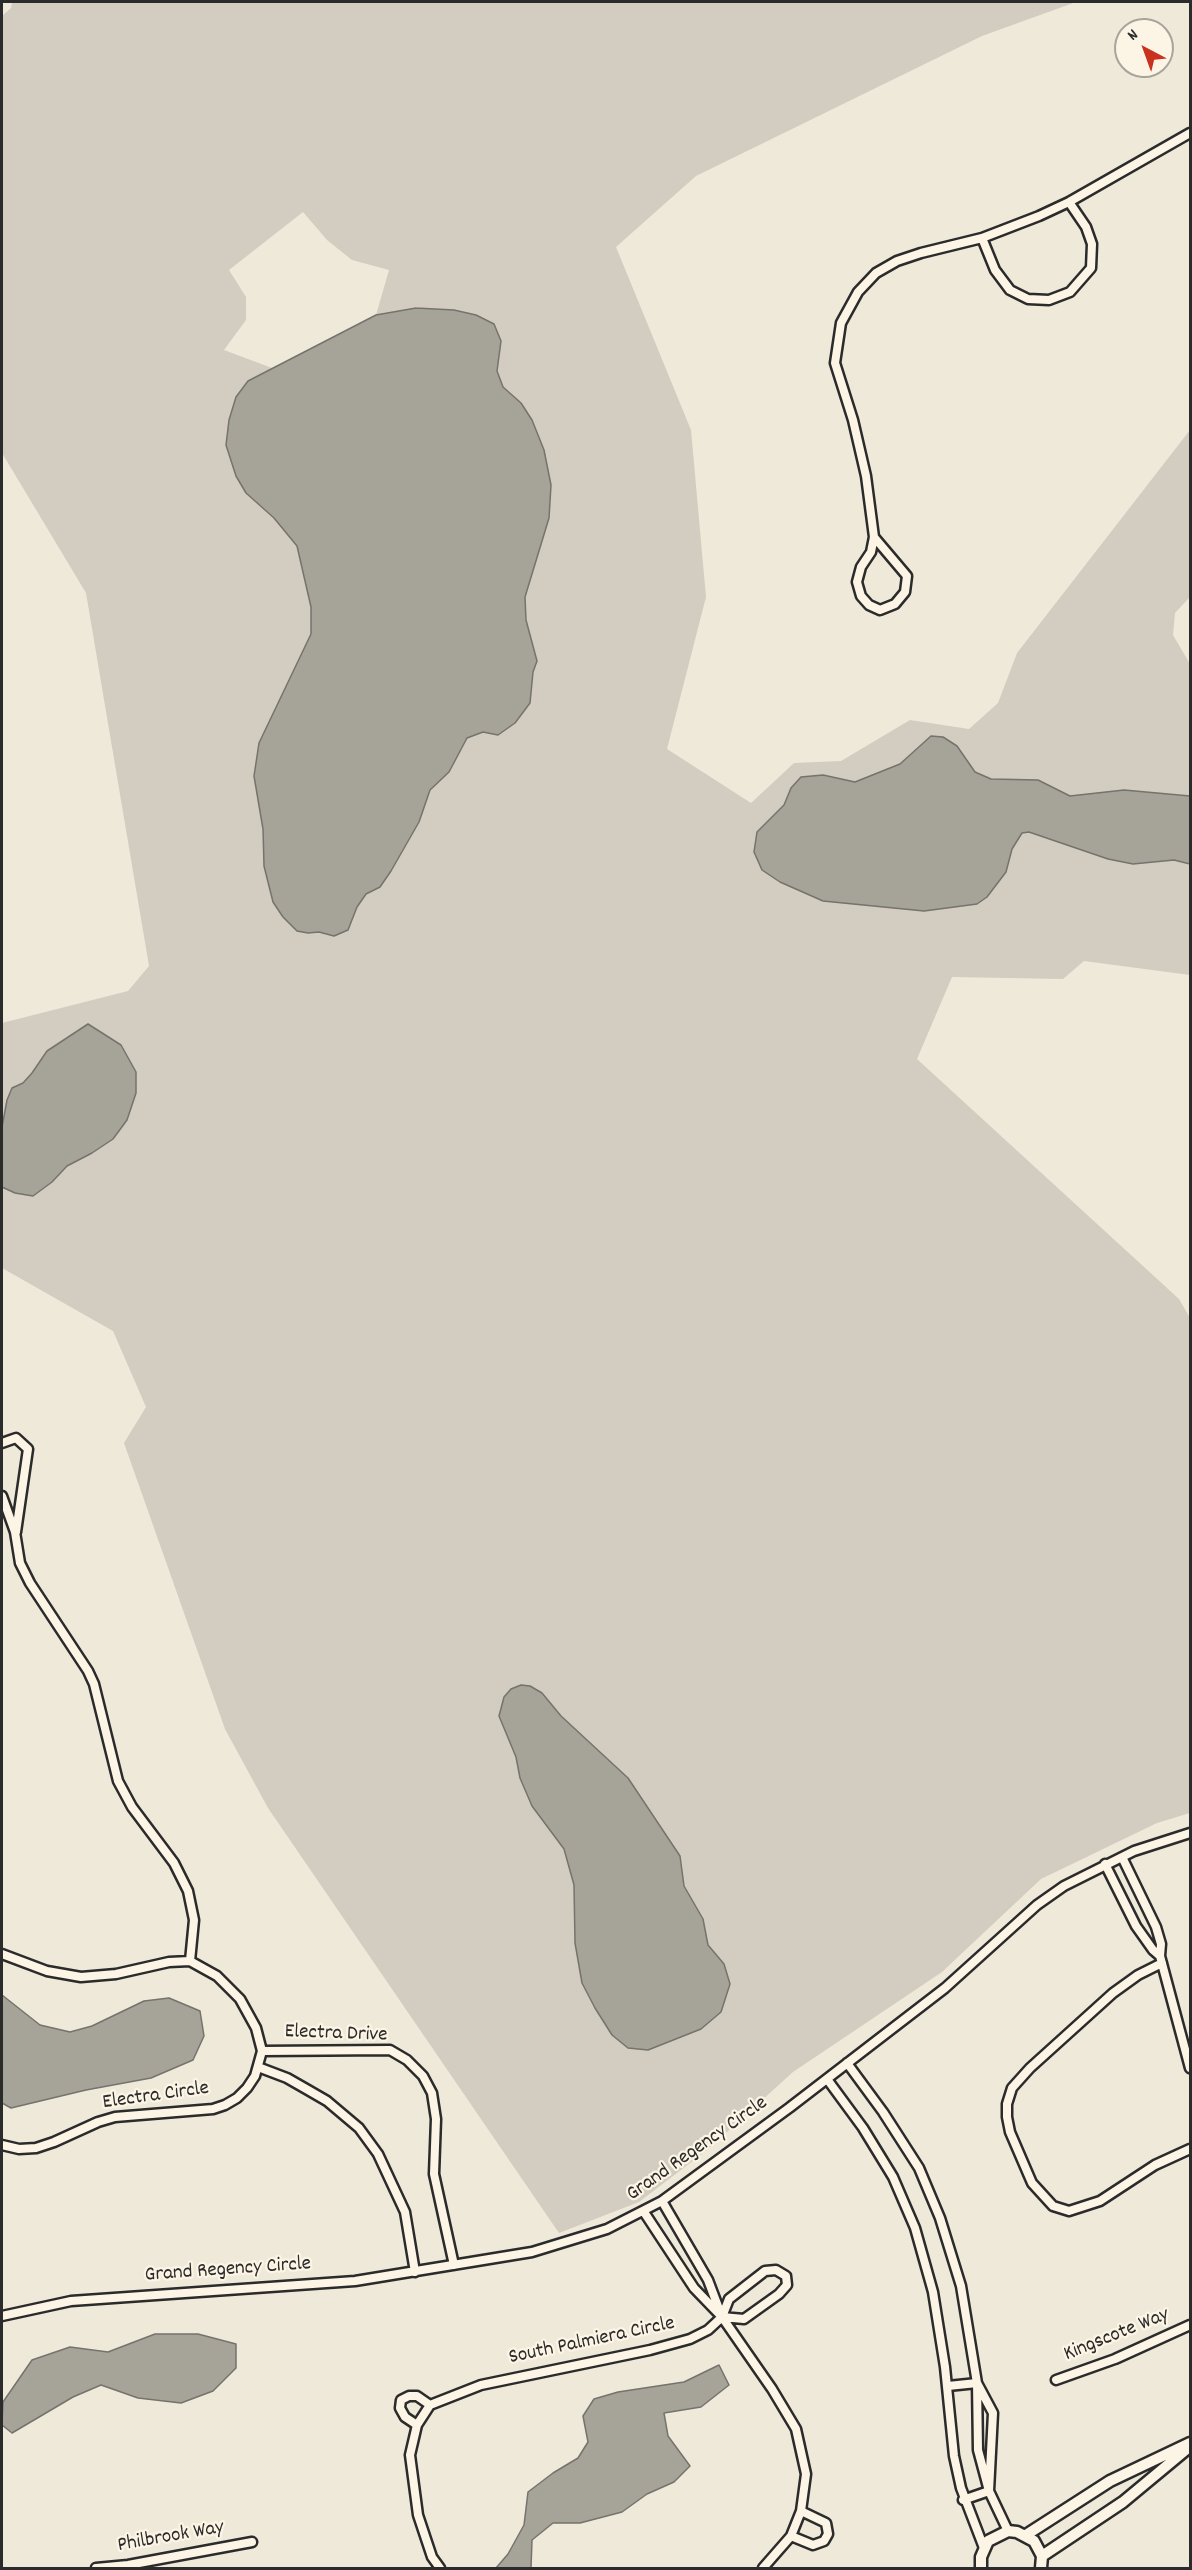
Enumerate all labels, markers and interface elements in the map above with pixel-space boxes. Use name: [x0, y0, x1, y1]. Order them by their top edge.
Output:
north arrow: [1114, 18, 1174, 78]
text: N: [1123, 24, 1144, 47]
street label: Electra Drive: [284, 2021, 388, 2049]
street label: Electra Circle: [101, 2077, 211, 2117]
street label: Grand Regency Circle: [623, 2092, 773, 2208]
street label: Grand Regency Circle: [144, 2253, 312, 2289]
street label: Kingscote Way: [1061, 2303, 1173, 2369]
street label: South Palmiera Circle: [507, 2312, 677, 2372]
street label: Philbrook Way: [116, 2516, 226, 2560]

